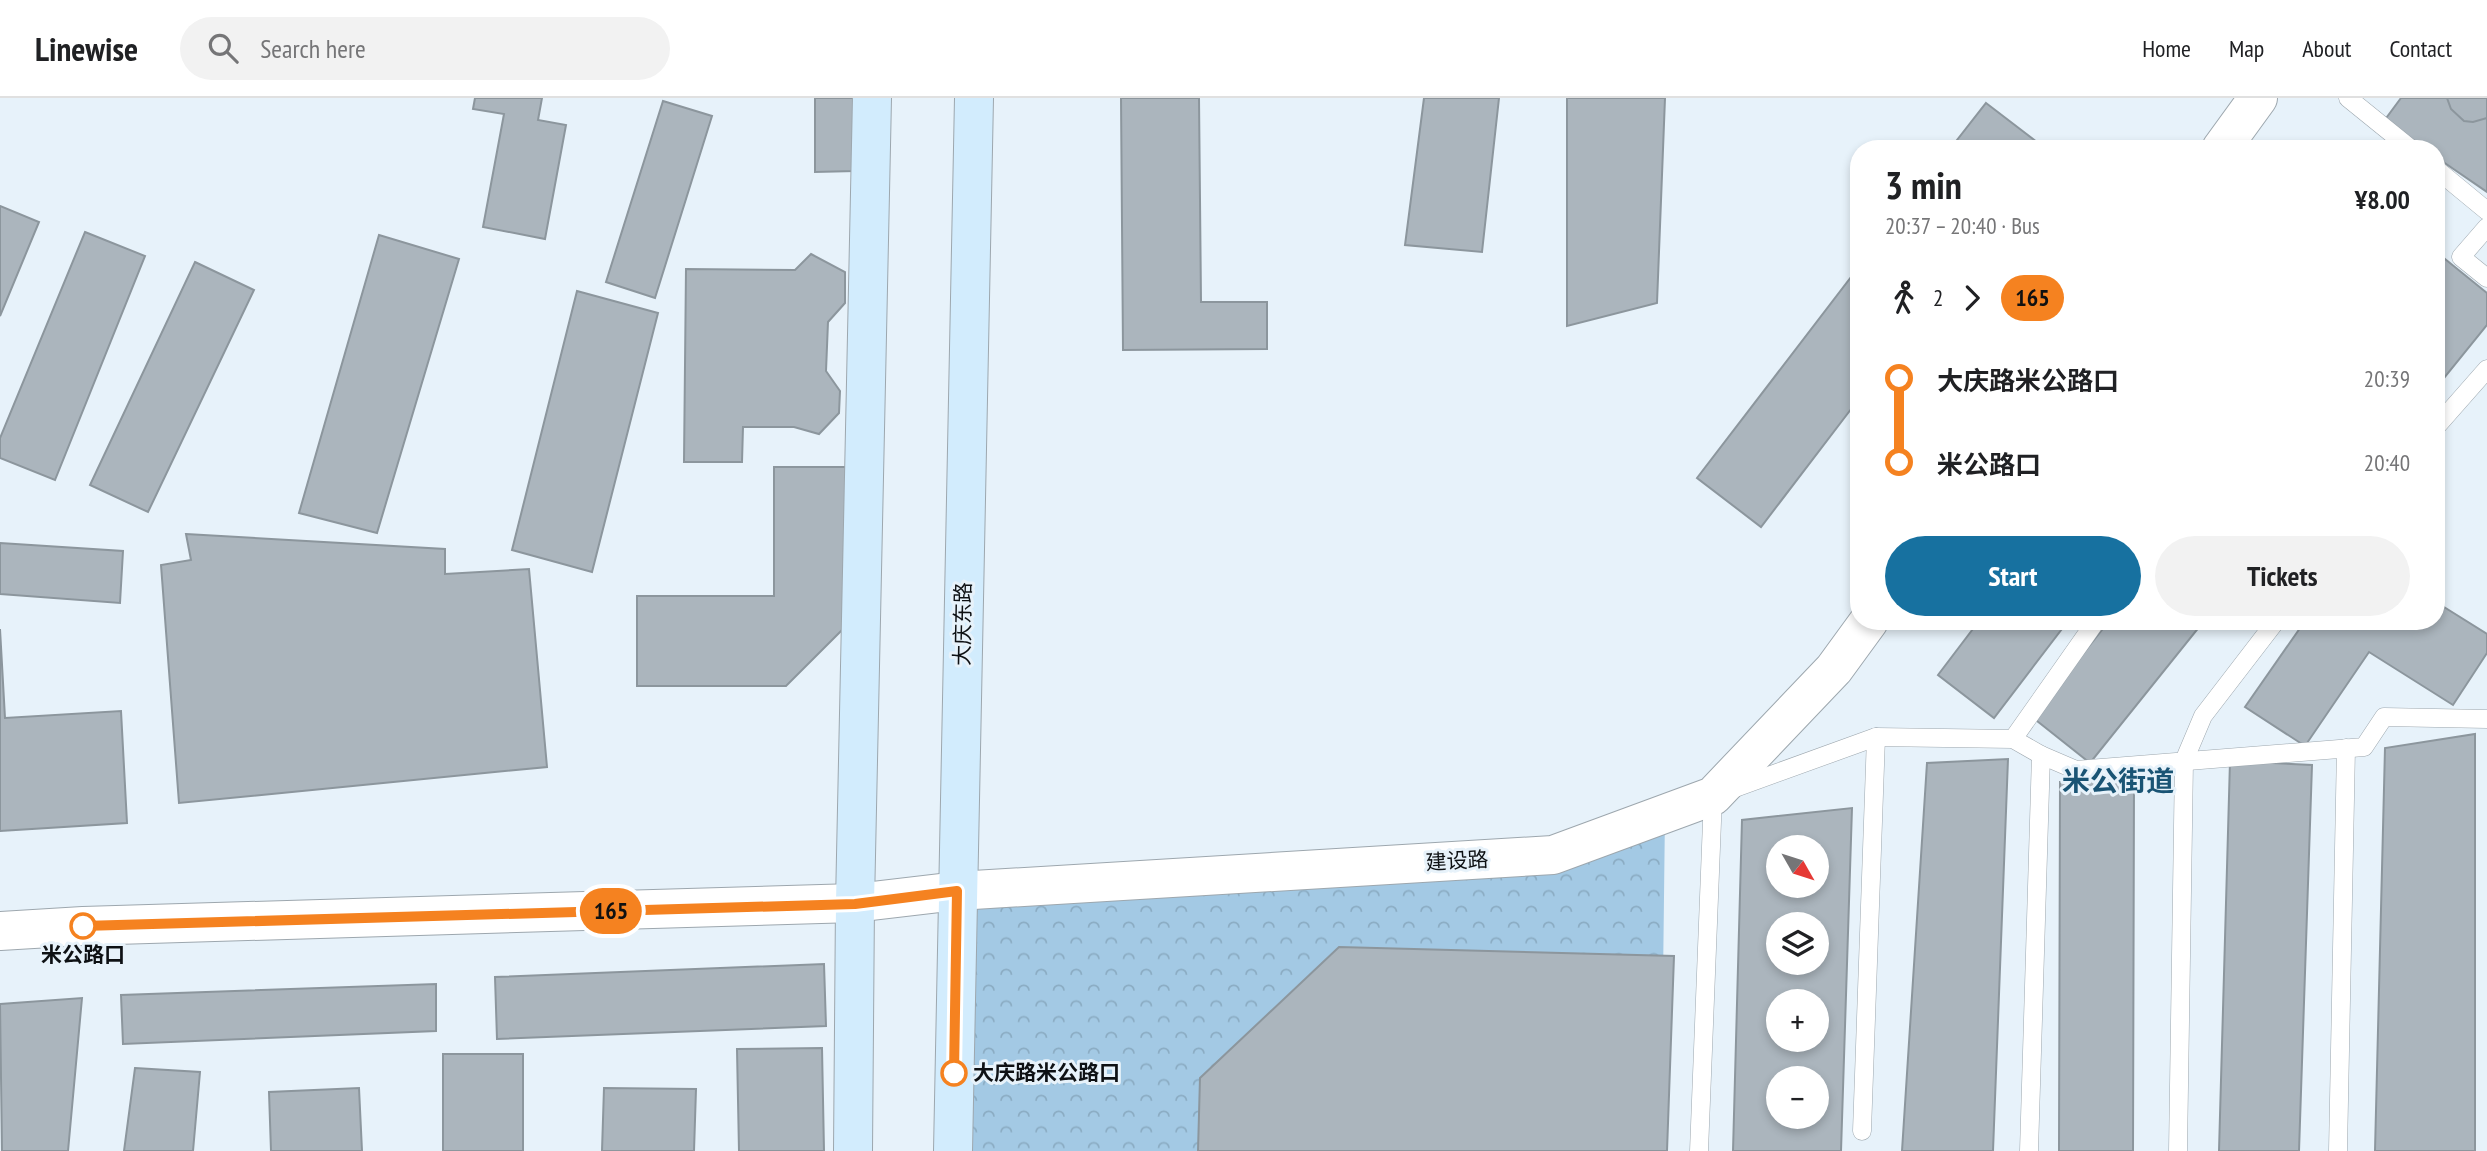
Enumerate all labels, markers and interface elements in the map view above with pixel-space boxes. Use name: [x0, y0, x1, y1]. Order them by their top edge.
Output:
search box: [180, 17, 670, 80]
text: Linewise: [35, 27, 138, 70]
icon: search: [204, 29, 242, 67]
text: Search here: [260, 32, 366, 65]
text: Home: [2142, 33, 2191, 64]
text: Map: [2229, 33, 2264, 64]
text: About: [2302, 33, 2351, 64]
text: Contact: [2389, 33, 2452, 64]
text: 3 min: [1885, 160, 1962, 209]
text: ¥8.00: [2355, 183, 2410, 216]
text: 20:37 – 20:40 · Bus: [1885, 211, 2040, 240]
icon: walk: [1885, 279, 1923, 317]
icon: forward: [1953, 279, 1991, 317]
text: 165: [2015, 282, 2050, 313]
text: 2: [1933, 283, 1943, 312]
text: 大庆路米公路口: [1937, 364, 2119, 397]
text: 20:39: [2364, 364, 2410, 393]
text: 米公路口: [1937, 448, 2041, 481]
text: 20:40: [2364, 448, 2410, 477]
button: Start: [1885, 536, 2141, 616]
button: Tickets: [2155, 536, 2410, 616]
street label: 大庆东路: [948, 582, 977, 666]
district label: 米公街道: [2062, 762, 2174, 799]
north arrow: [1766, 835, 1829, 898]
map controls: [1766, 835, 1829, 1129]
street label: 建设路: [1425, 845, 1489, 876]
line badge: 165: [571, 888, 651, 934]
text: 165: [594, 895, 628, 926]
button: layers: [1766, 912, 1829, 975]
marker: 米公路口: [70, 913, 96, 939]
place label: 米公路口: [41, 941, 125, 968]
button: +: [1766, 989, 1829, 1052]
place label: 大庆路米公路口: [973, 1059, 1120, 1086]
marker: 大庆路米公路口: [941, 1060, 967, 1086]
button: −: [1766, 1066, 1829, 1129]

